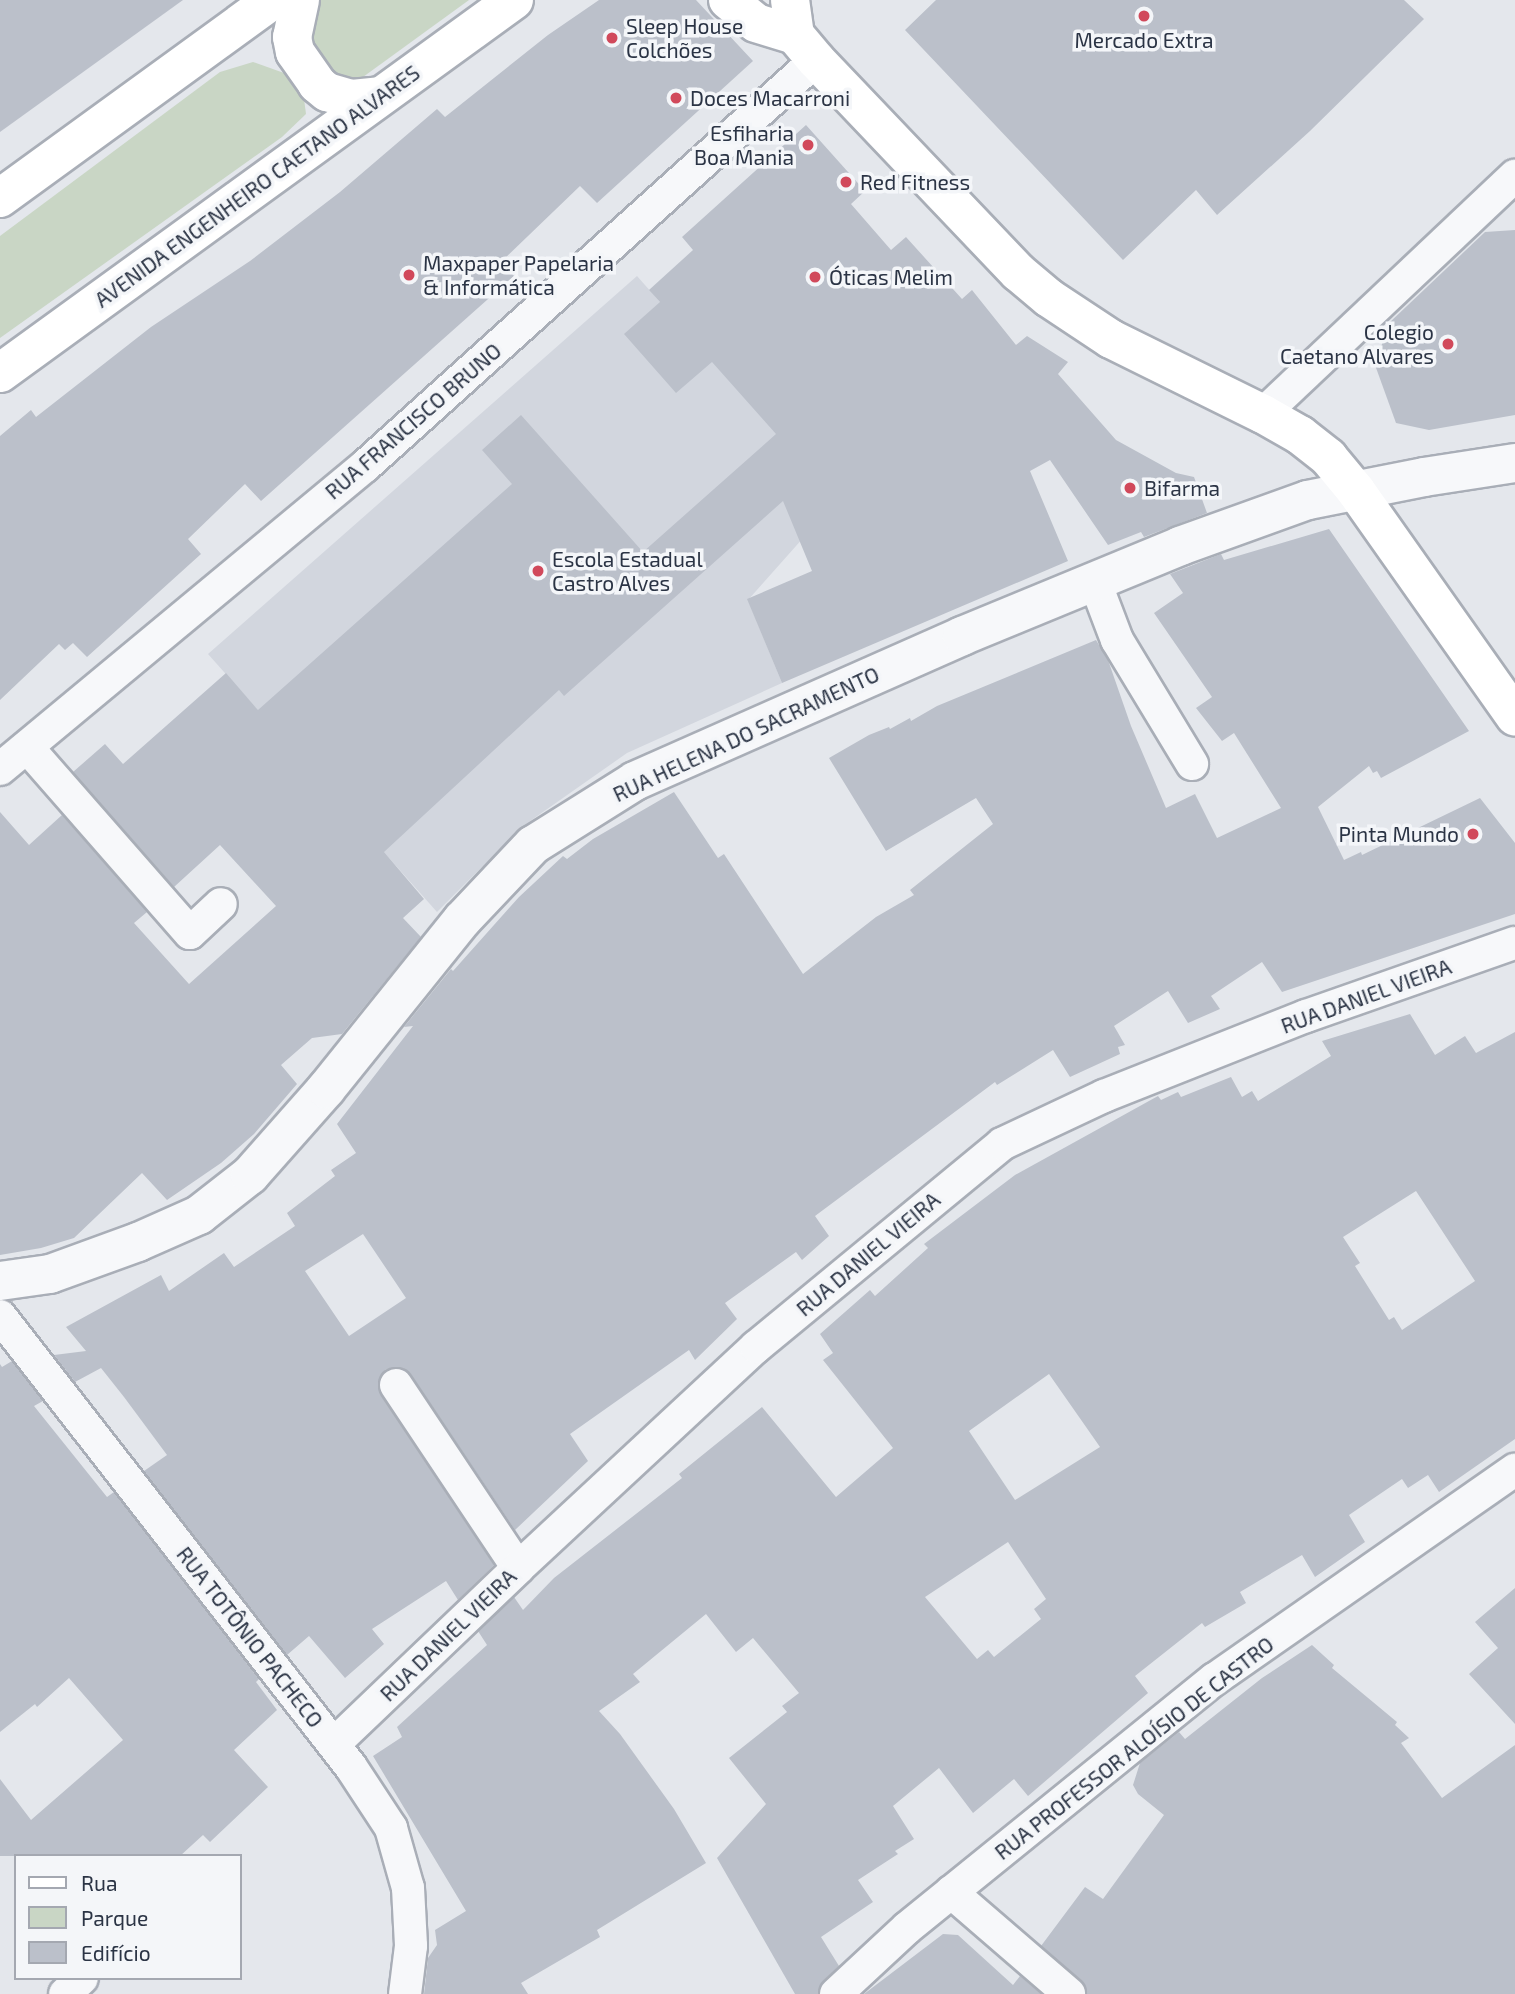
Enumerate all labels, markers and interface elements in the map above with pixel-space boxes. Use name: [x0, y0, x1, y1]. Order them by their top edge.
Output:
marker: Mercado Extra: [1136, 8, 1152, 24]
place label: Sleep House Colchões: [626, 13, 743, 63]
place label: Mercado Extra: [1074, 27, 1214, 53]
marker: Sleep House Colchões: [604, 30, 620, 46]
street label: AVENIDA ENGENHEIRO CAETANO ALVARES: [89, 59, 425, 313]
place label: Doces Macarroni: [690, 85, 850, 111]
marker: Doces Macarroni: [668, 90, 684, 106]
place label: Esfiharia Boa Mania: [694, 120, 794, 170]
marker: Esfiharia Boa Mania: [800, 137, 816, 153]
place label: Red Fitness: [860, 169, 970, 195]
marker: Red Fitness: [838, 174, 854, 190]
place label: Maxpaper Papelaria & Informática: [423, 250, 615, 300]
place label: Óticas Melim: [829, 264, 953, 290]
marker: Maxpaper Papelaria & Informática: [401, 267, 417, 283]
marker: Óticas Melim: [807, 269, 823, 285]
place label: Colegio Caetano Alvares: [1279, 319, 1434, 369]
marker: Colegio Caetano Alvares: [1440, 336, 1456, 352]
street label: RUA FRANCISCO BRUNO: [320, 338, 506, 504]
place label: Bifarma: [1144, 475, 1220, 501]
marker: Bifarma: [1122, 480, 1138, 496]
place label: Escola Estadual Castro Alves: [552, 546, 703, 596]
marker: Escola Estadual Castro Alves: [530, 563, 546, 579]
street label: RUA HELENA DO SACRAMENTO: [608, 661, 884, 807]
place label: Pinta Mundo: [1338, 821, 1459, 847]
marker: Pinta Mundo: [1465, 826, 1481, 842]
street label: RUA DANIEL VIEIRA: [1277, 953, 1455, 1039]
street label: RUA DANIEL VIEIRA: [791, 1186, 945, 1322]
street label: RUA TOTÔNIO PACHECO: [171, 1541, 329, 1733]
street label: RUA DANIEL VIEIRA: [374, 1563, 522, 1707]
street label: RUA PROFESSOR ALOÍSIO DE CASTRO: [989, 1631, 1279, 1865]
legend: [14, 1854, 242, 1980]
text: Rua: [81, 1870, 117, 1895]
text: Parque: [81, 1905, 148, 1930]
text: Edifício: [81, 1940, 151, 1965]

